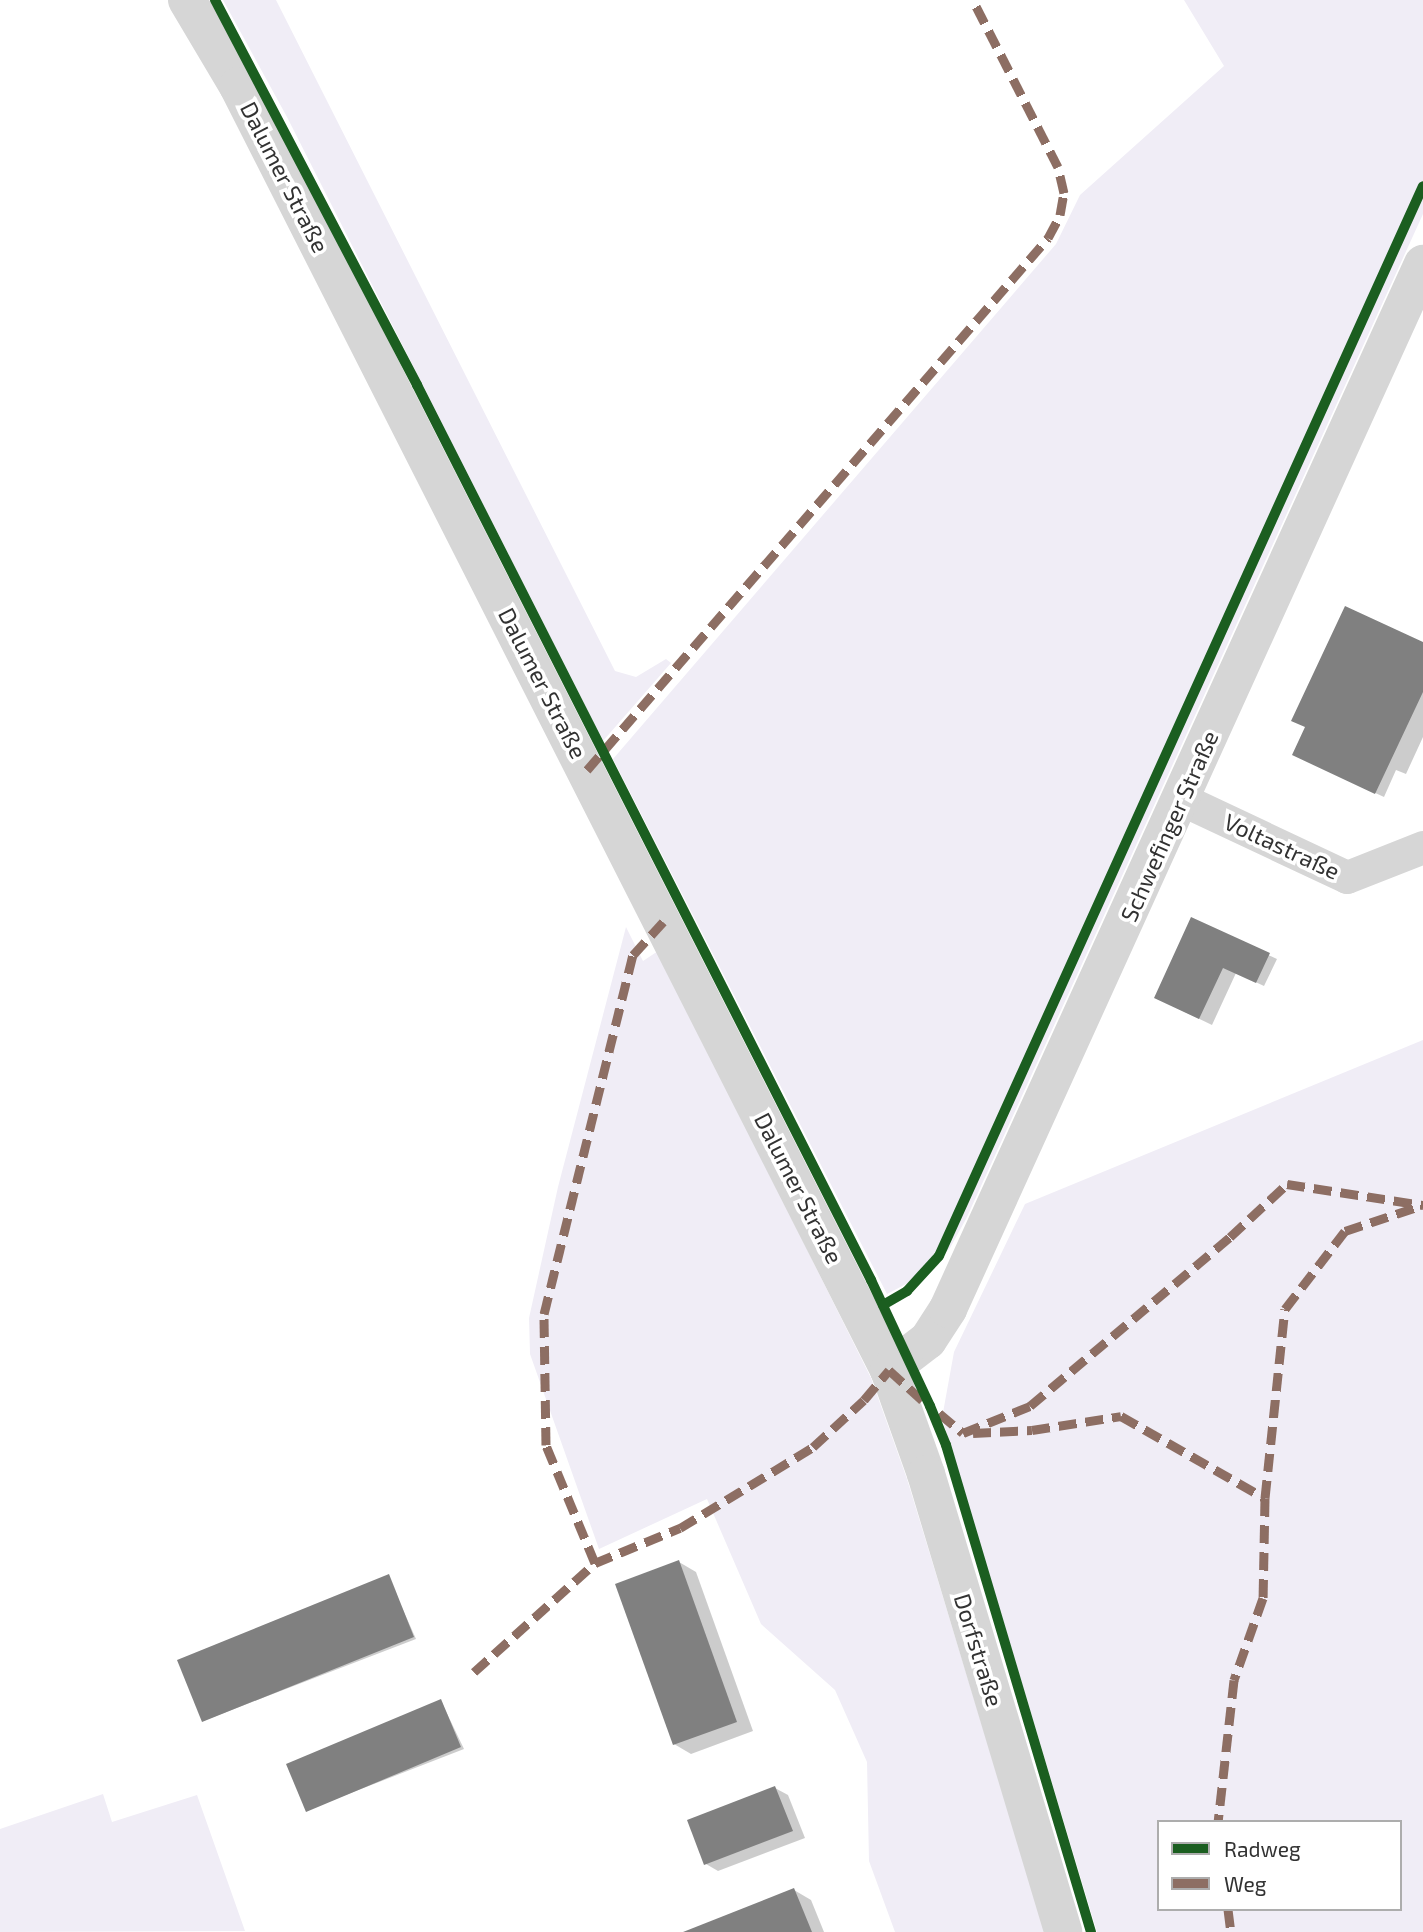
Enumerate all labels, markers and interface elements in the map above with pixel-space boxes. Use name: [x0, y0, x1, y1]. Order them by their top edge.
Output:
street label: Dalumer Straße: [235, 97, 335, 257]
street label: Dalumer Straße: [493, 603, 593, 763]
street label: Schwefinger Straße: [1114, 726, 1224, 926]
street label: Voltastraße: [1220, 807, 1344, 885]
street label: Dalumer Straße: [749, 1108, 849, 1268]
street label: Dorfstraße: [949, 1590, 1009, 1710]
legend: [1157, 1820, 1402, 1911]
text: Radweg: [1224, 1836, 1301, 1861]
text: Weg: [1224, 1871, 1267, 1896]

